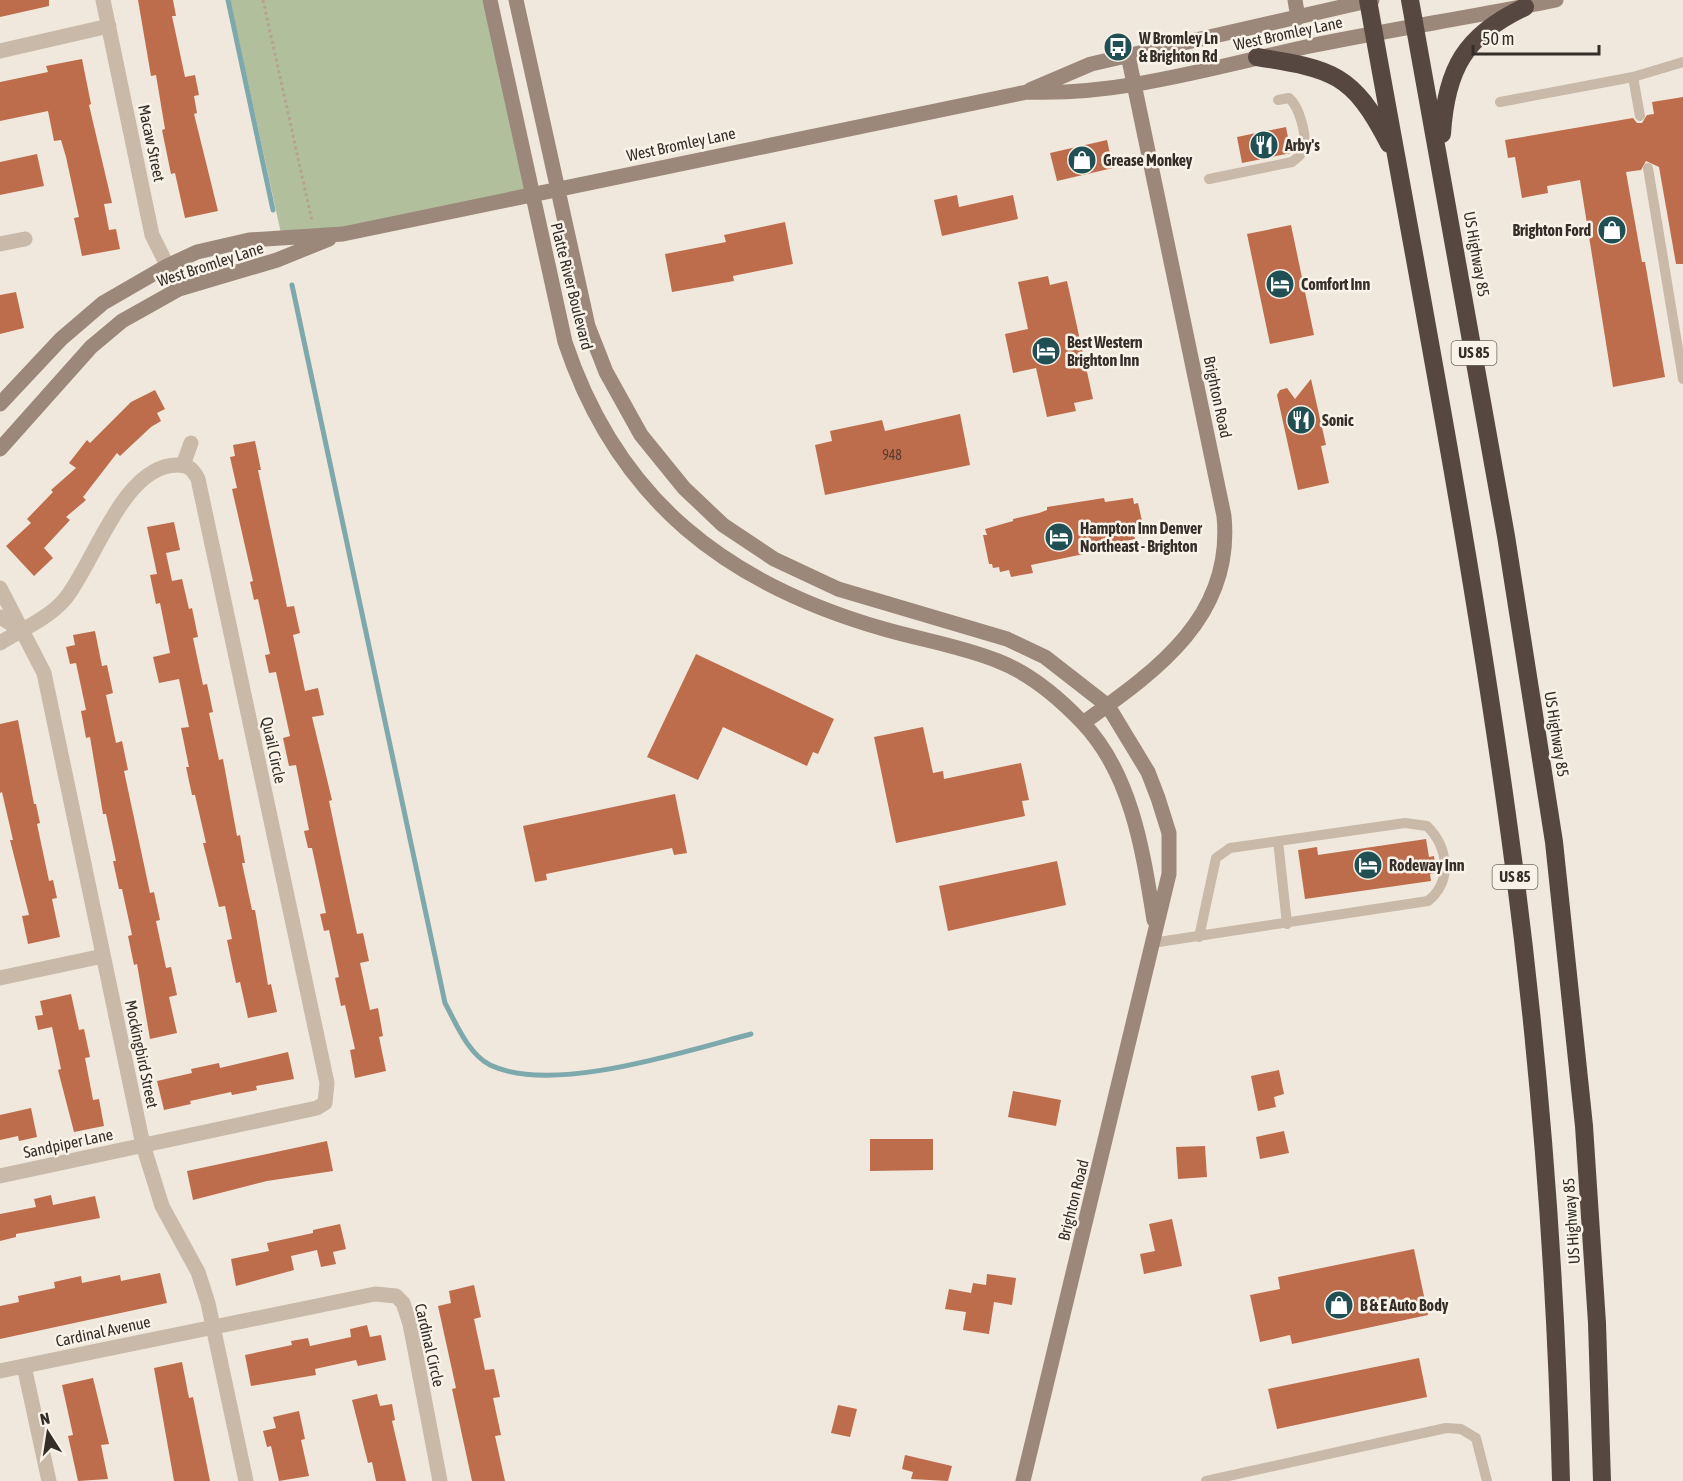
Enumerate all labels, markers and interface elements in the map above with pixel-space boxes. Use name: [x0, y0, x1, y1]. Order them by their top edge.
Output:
street label: West Bromley Lane: [1232, 13, 1344, 54]
scale bar: [1473, 18, 1599, 56]
text: 50 m: [1482, 28, 1514, 49]
place label: W Bromley Ln & Brighton Rd: [1138, 29, 1218, 65]
bus stop icon: W Bromley Ln & Brighton Rd: [1102, 31, 1134, 63]
street label: Macaw Street: [135, 103, 169, 184]
street label: West Bromley Lane: [625, 124, 737, 165]
restaurant icon: Arby's: [1248, 129, 1280, 161]
place label: Arby's: [1284, 136, 1320, 154]
shop icon: Grease Monkey: [1066, 144, 1098, 176]
place label: Grease Monkey: [1103, 151, 1193, 169]
street label: US Highway 85: [1460, 210, 1493, 298]
shop icon: Brighton Ford: [1596, 214, 1628, 246]
street label: Platte River Boulevard: [547, 221, 597, 351]
place label: Brighton Ford: [1513, 221, 1591, 239]
street label: West Bromley Lane: [155, 238, 266, 291]
hotel icon: Comfort Inn: [1264, 268, 1296, 300]
place label: Comfort Inn: [1301, 275, 1370, 293]
place label: Best Western Brighton Inn: [1067, 333, 1143, 369]
hotel icon: Best Western Brighton Inn: [1030, 335, 1062, 367]
road number: US 85: [1452, 341, 1496, 365]
street label: Brighton Road: [1200, 354, 1235, 440]
restaurant icon: Sonic: [1285, 404, 1317, 436]
place label: Sonic: [1322, 411, 1354, 429]
house number: 948: [882, 447, 902, 463]
place label: Hampton Inn Denver Northeast - Brighton: [1080, 519, 1202, 555]
hotel icon: Hampton Inn Denver Northeast - Brighton: [1043, 521, 1075, 553]
street label: US Highway 85: [1540, 690, 1573, 778]
street label: Quail Circle: [258, 715, 290, 785]
hotel icon: Rodeway Inn: [1352, 849, 1384, 881]
place label: Rodeway Inn: [1389, 856, 1465, 874]
road number: US 85: [1492, 865, 1538, 889]
street label: Mockingbird Street: [121, 998, 162, 1110]
street label: Sandpiper Lane: [22, 1125, 115, 1162]
street label: Brighton Road: [1054, 1158, 1093, 1243]
street label: US Highway 85: [1559, 1177, 1584, 1265]
shop icon: B & E Auto Body: [1323, 1289, 1355, 1321]
place label: B & E Auto Body: [1360, 1296, 1449, 1314]
street label: Cardinal Circle: [412, 1302, 448, 1388]
street label: Cardinal Avenue: [54, 1312, 152, 1350]
north arrow: [18, 1403, 78, 1463]
text: N: [38, 1409, 51, 1428]

